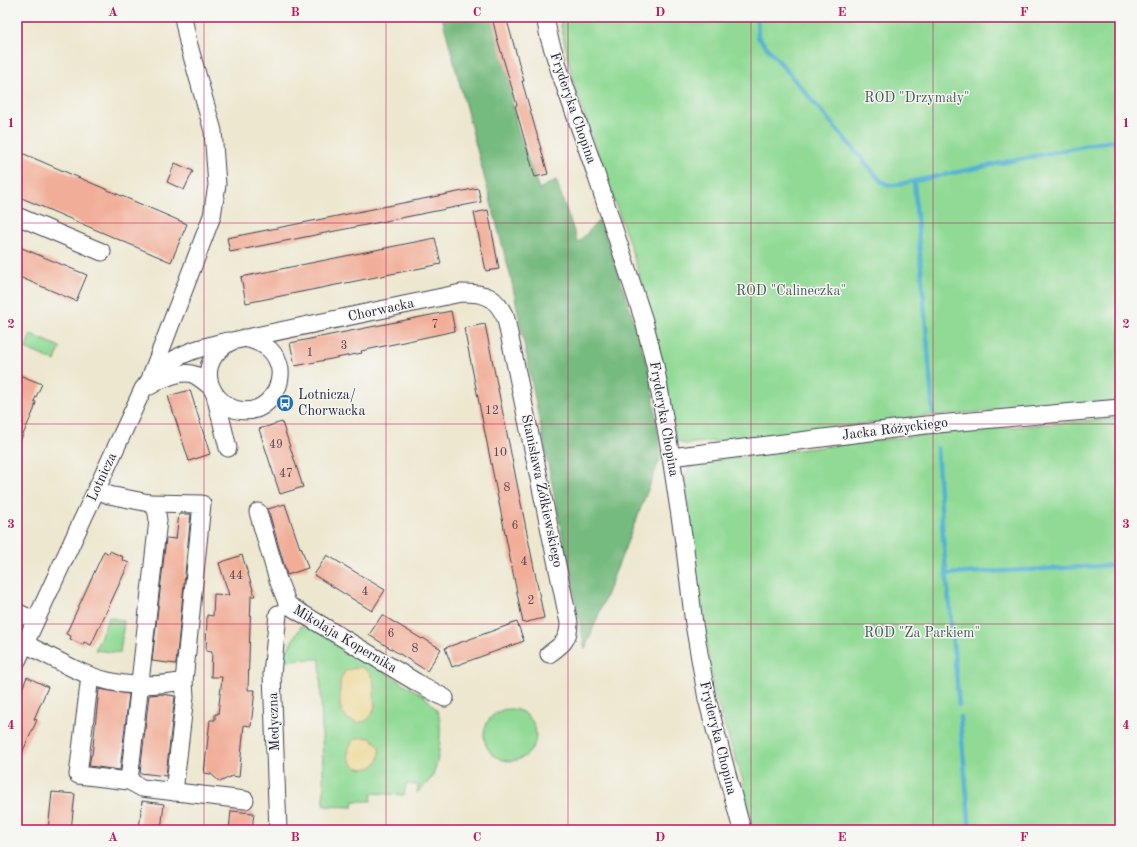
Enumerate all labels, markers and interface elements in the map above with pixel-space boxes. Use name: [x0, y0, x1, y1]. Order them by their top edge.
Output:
text: A: [108, 6, 118, 19]
text: B: [290, 6, 300, 19]
text: C: [473, 6, 481, 19]
text: D: [655, 6, 665, 19]
text: E: [838, 6, 847, 19]
text: F: [1020, 6, 1029, 19]
street label: Fryderyka Chopina: [547, 51, 599, 165]
park label: ROD "Drzymały": [864, 91, 970, 105]
text: 1: [7, 117, 15, 130]
text: 1: [1122, 117, 1130, 130]
park label: ROD "Calineczka": [736, 284, 846, 298]
street label: Chorwacka: [347, 296, 415, 324]
text: 2: [7, 318, 15, 331]
text: 2: [1122, 318, 1130, 331]
house number: 7: [432, 319, 438, 331]
house number: 3: [341, 340, 347, 352]
house number: 1: [307, 347, 313, 359]
street label: Fryderyka Chopina: [647, 360, 681, 478]
place label: Lotnicza/ Chorwacka: [298, 388, 365, 418]
bus stop icon: Lotnicza/ Chorwacka: [275, 393, 295, 413]
house number: 12: [485, 405, 499, 417]
street label: Stanisława Żółkiewskiego: [519, 413, 568, 569]
street label: Jacka Różyckiego: [841, 416, 949, 442]
house number: 49: [269, 439, 283, 451]
house number: 10: [493, 447, 507, 459]
street label: Lotnicza: [85, 451, 119, 503]
house number: 47: [279, 468, 293, 480]
house number: 8: [504, 482, 511, 494]
text: 3: [7, 518, 15, 531]
text: 3: [1122, 518, 1130, 531]
house number: 6: [512, 520, 519, 532]
house number: 4: [521, 556, 528, 568]
house number: 44: [229, 570, 243, 582]
house number: 4: [362, 586, 369, 598]
house number: 2: [528, 595, 534, 607]
street label: Mikołaja Kopernika: [291, 603, 399, 676]
park label: ROD "Za Parkiem": [864, 626, 980, 640]
house number: 6: [388, 628, 395, 640]
house number: 8: [412, 643, 419, 655]
street label: Fryderyka Chopina: [697, 680, 739, 796]
street label: Medyczna: [266, 692, 282, 752]
text: 4: [7, 719, 15, 732]
text: 4: [1122, 719, 1130, 732]
text: A: [108, 831, 118, 844]
text: B: [290, 831, 300, 844]
text: C: [473, 831, 481, 844]
text: D: [655, 831, 665, 844]
text: E: [838, 831, 847, 844]
text: F: [1020, 831, 1029, 844]

